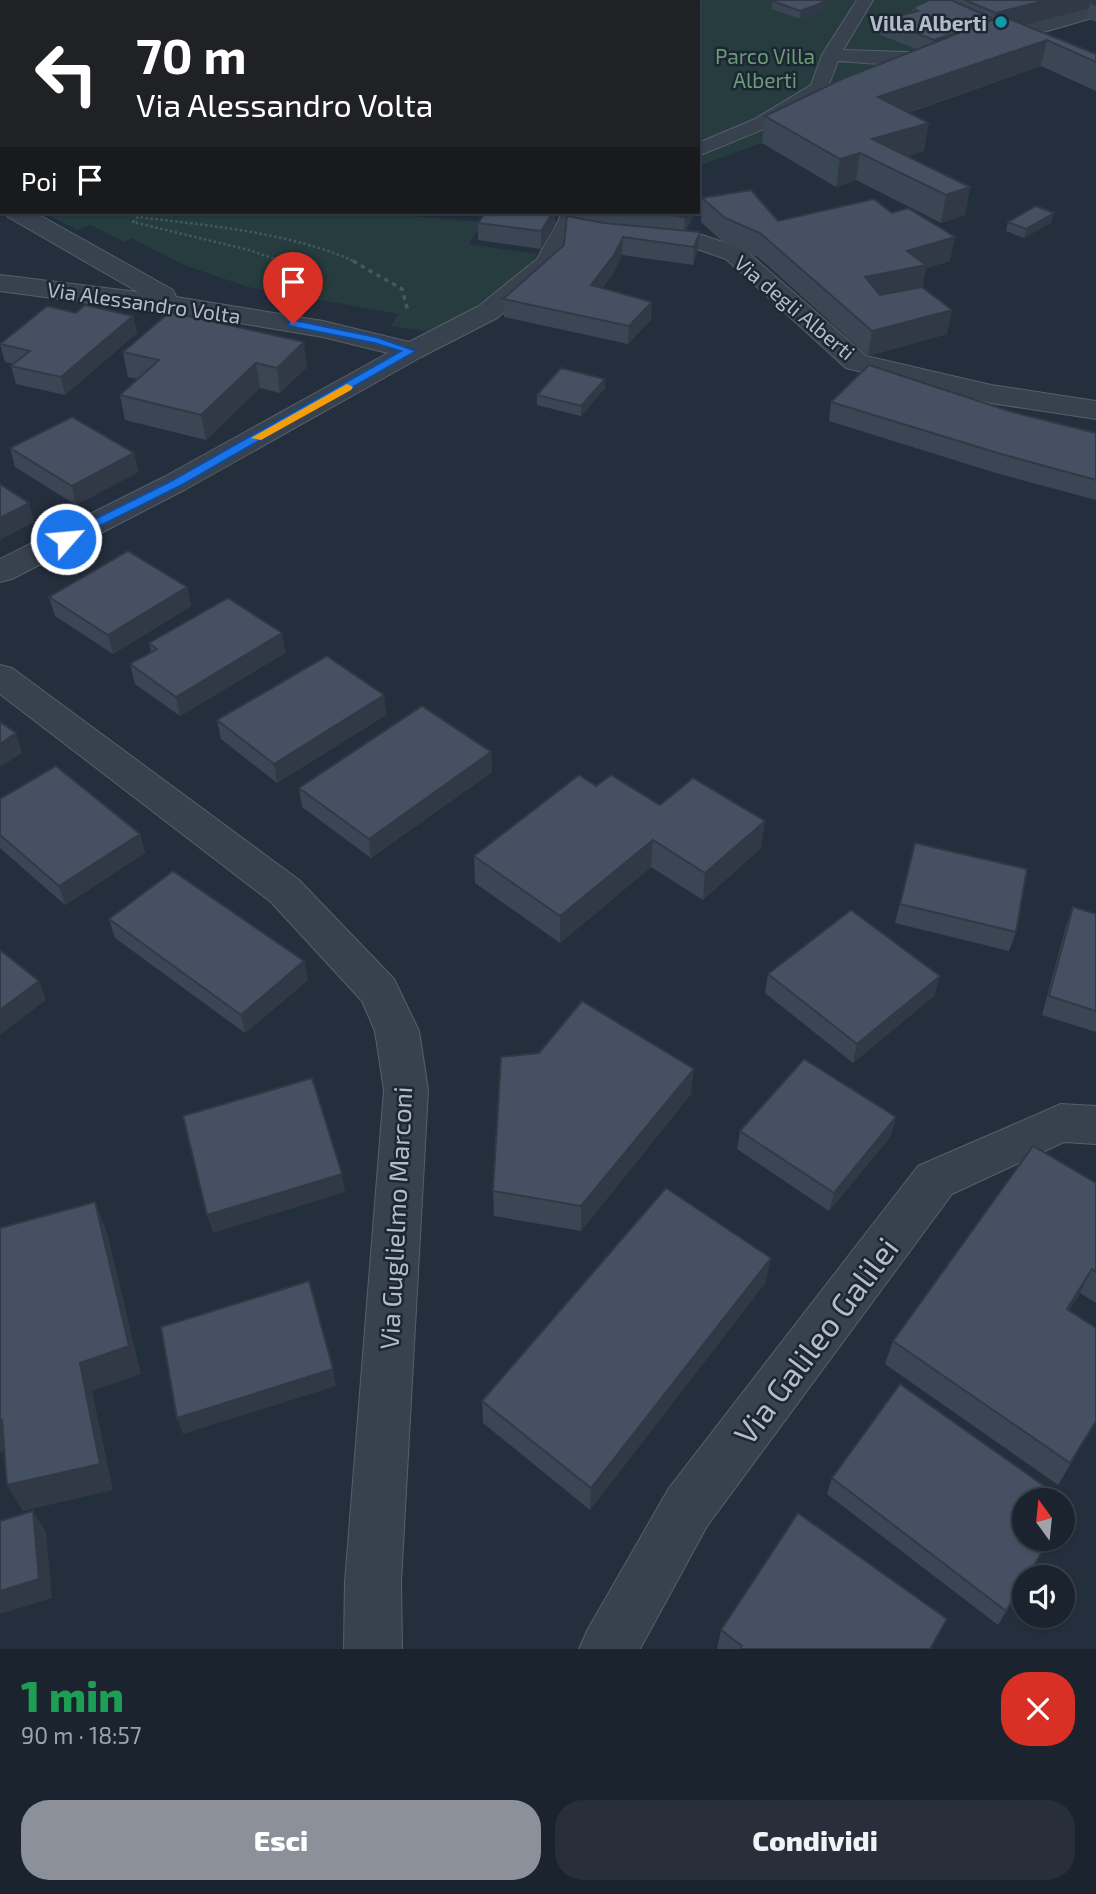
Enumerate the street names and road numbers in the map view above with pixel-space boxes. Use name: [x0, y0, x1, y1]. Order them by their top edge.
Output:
street label: Via degli Alberti: [730, 250, 860, 364]
street label: Via Alessandro Volta: [46, 276, 242, 328]
street label: Via Guglielmo Marconi: [373, 1086, 417, 1350]
street label: Via Galileo Galilei: [725, 1229, 905, 1451]

